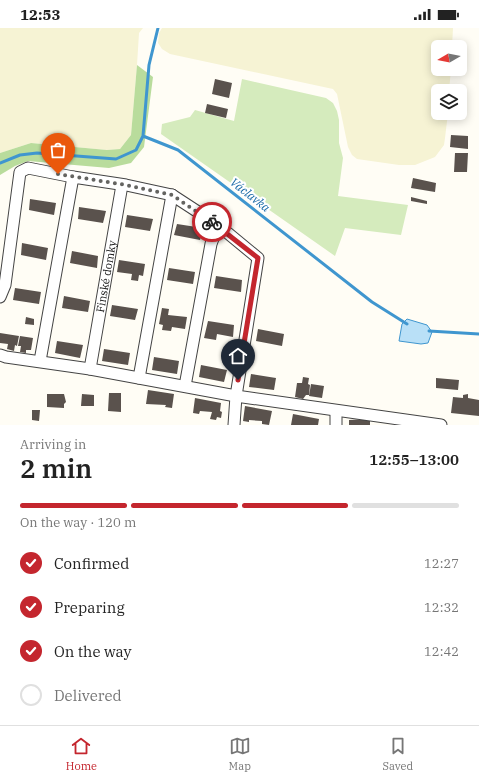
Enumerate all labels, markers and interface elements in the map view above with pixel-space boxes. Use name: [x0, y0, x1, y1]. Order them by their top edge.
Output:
text: 12:53: [20, 5, 61, 24]
north arrow: [431, 40, 467, 76]
map controls: [431, 40, 467, 120]
button: layers: [431, 84, 467, 120]
pin: [41, 133, 75, 174]
icon: bag: [47, 139, 69, 161]
water label: Václavka: [227, 174, 274, 215]
courier: [192, 202, 232, 242]
icon: bike: [201, 211, 223, 233]
street label: Finské domky: [93, 239, 119, 314]
pin: [221, 339, 255, 380]
icon: home: [227, 345, 249, 367]
text: Arriving in: [20, 436, 86, 453]
text: 12:55–13:00: [369, 450, 459, 469]
text: 2 min: [20, 451, 92, 485]
text: On the way · 120 m: [20, 514, 136, 531]
icon: check: [20, 552, 42, 574]
text: Confirmed: [54, 554, 129, 573]
text: 12:27: [424, 555, 459, 572]
icon: check: [20, 596, 42, 618]
text: Preparing: [54, 598, 125, 617]
text: 12:32: [424, 599, 459, 616]
icon: check: [20, 640, 42, 662]
text: On the way: [54, 642, 132, 661]
text: 12:42: [424, 643, 459, 660]
text: Delivered: [54, 686, 122, 705]
tab: Home: [66, 735, 97, 773]
tab: Map: [229, 735, 251, 773]
tab: Saved: [382, 735, 413, 773]

